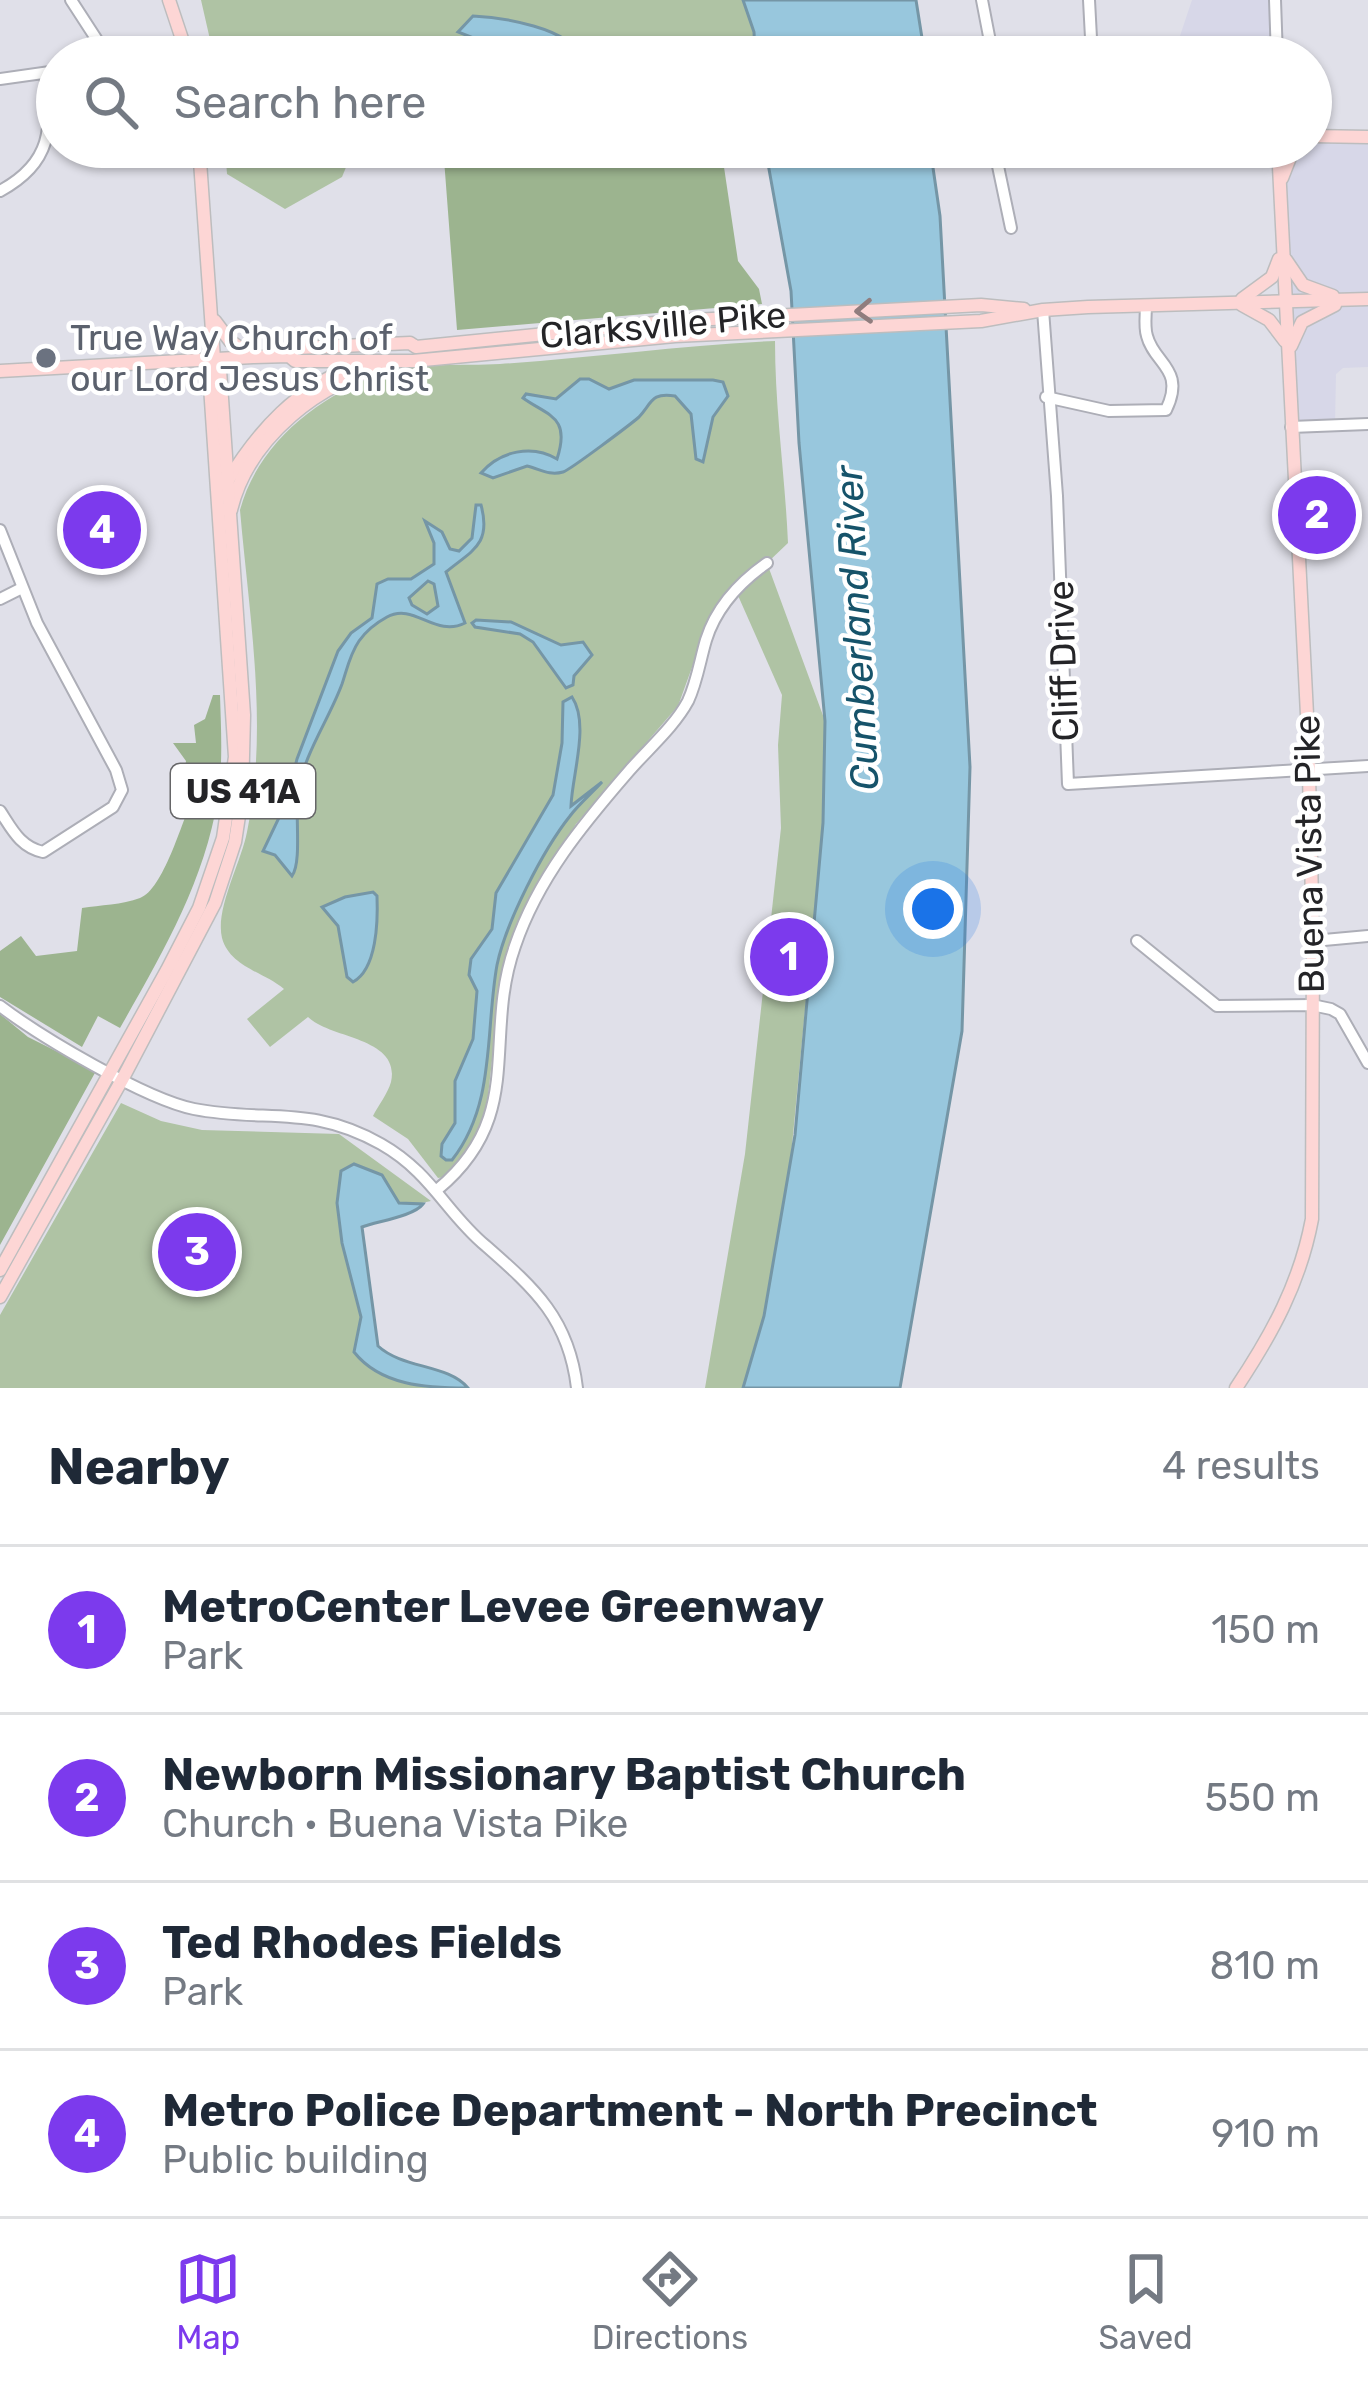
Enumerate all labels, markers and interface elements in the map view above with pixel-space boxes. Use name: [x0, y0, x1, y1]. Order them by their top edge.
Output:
search box: [36, 36, 1332, 168]
icon: search: [78, 69, 144, 135]
text: Search here: [174, 76, 426, 129]
street label: Clarksville Pike: [538, 293, 788, 357]
one-way arrow: [854, 298, 873, 324]
place label: True Way Church of our Lord Jesus Christ: [70, 316, 429, 400]
marker: True Way Church of our Lord Jesus Christ: [33, 345, 59, 371]
water label: Cumberland River: [825, 462, 888, 792]
pin: 2: [1278, 470, 1356, 560]
pin: 4: [63, 485, 141, 575]
street label: Cliff Drive: [1039, 580, 1087, 742]
street label: Buena Vista Pike: [1285, 714, 1333, 994]
road number: US 41A: [171, 764, 315, 818]
your location: [903, 879, 963, 939]
pin: 1: [750, 912, 828, 1002]
pin: 3: [158, 1207, 236, 1297]
text: Nearby: [48, 1436, 230, 1497]
text: 4 results: [1162, 1443, 1320, 1489]
text: MetroCenter Levee Greenway: [162, 1580, 824, 1633]
text: 1: [77, 1607, 97, 1653]
text: 150 m: [1211, 1607, 1320, 1653]
text: Park: [162, 1633, 243, 1679]
text: Newborn Missionary Baptist Church: [162, 1748, 966, 1801]
text: 2: [74, 1775, 100, 1821]
text: 550 m: [1205, 1775, 1320, 1821]
text: Church · Buena Vista Pike: [162, 1801, 628, 1847]
text: Ted Rhodes Fields: [162, 1916, 562, 1969]
text: 3: [74, 1943, 100, 1989]
text: 810 m: [1210, 1943, 1320, 1989]
text: Park: [162, 1969, 243, 2015]
text: Metro Police Department - North Precinct: [162, 2084, 1098, 2137]
text: 4: [74, 2111, 100, 2157]
text: 910 m: [1211, 2111, 1320, 2157]
text: Public building: [162, 2137, 429, 2183]
tab: Map: [175, 2246, 241, 2357]
tab: Directions: [592, 2246, 748, 2357]
tab: Saved: [1099, 2246, 1193, 2357]

